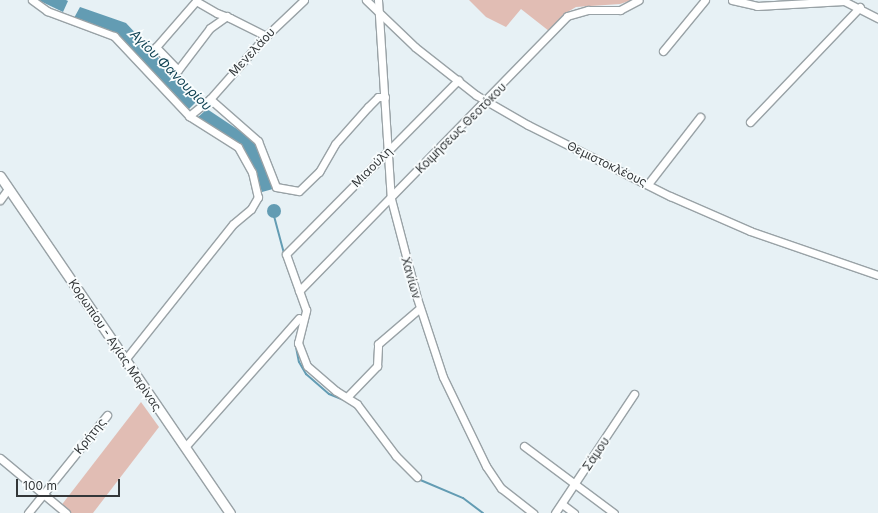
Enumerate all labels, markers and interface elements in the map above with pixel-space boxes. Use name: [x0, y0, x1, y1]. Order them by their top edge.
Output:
street label: Μενελάου: [226, 25, 278, 79]
water label: Αγίου Φανουρίου: [127, 26, 215, 114]
street label: Κοιμήσεως Θεοτόκου: [413, 80, 509, 176]
street label: Θεμιστοκλέους: [565, 138, 649, 190]
street label: Μιαούλη: [349, 144, 395, 190]
street label: Χανίων: [398, 255, 424, 301]
street label: Κορωπίου - Αγίας Μαρίνας: [65, 276, 165, 414]
street label: Κρήτης: [71, 415, 109, 457]
street label: Σάμου: [580, 434, 612, 474]
scale bar: [18, 471, 122, 497]
text: 100 m: [23, 478, 57, 493]

